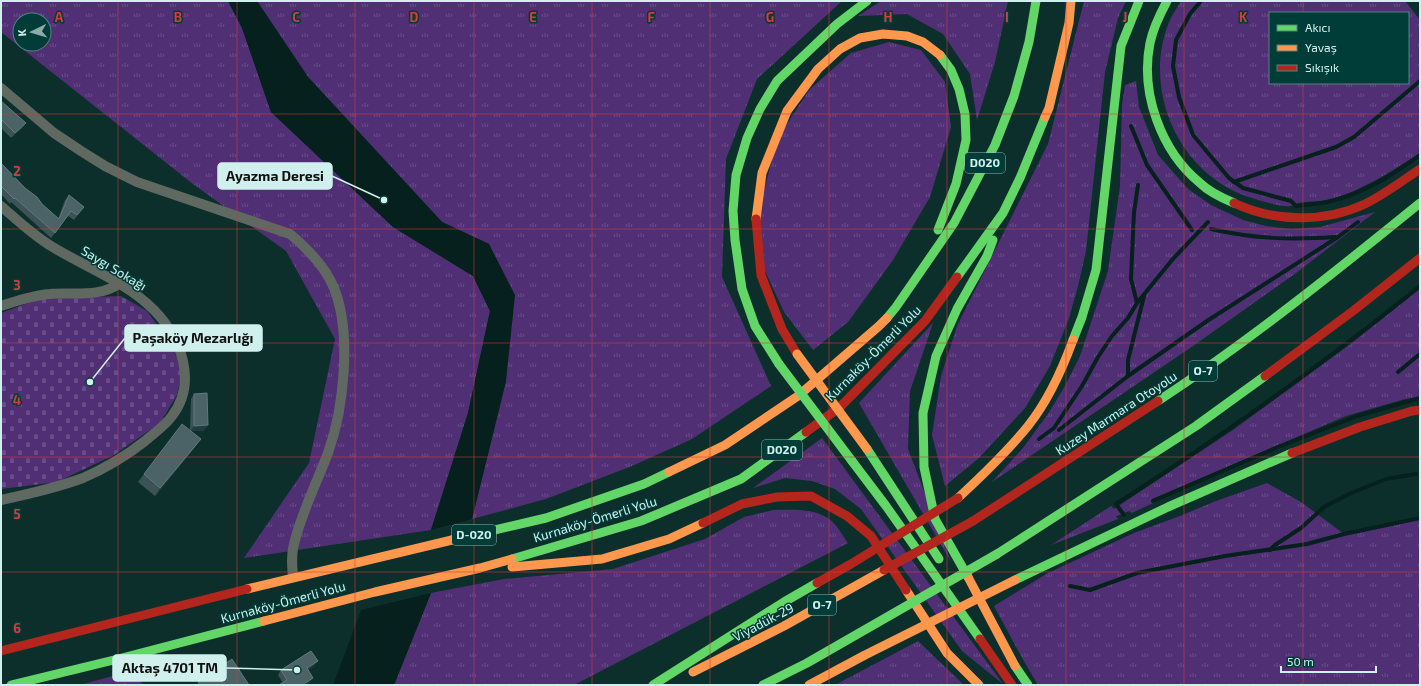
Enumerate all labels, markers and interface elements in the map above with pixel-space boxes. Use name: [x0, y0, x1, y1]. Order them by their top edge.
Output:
text: A: [55, 9, 64, 25]
text: B: [174, 9, 182, 25]
text: C: [292, 9, 300, 25]
text: D: [410, 9, 419, 25]
text: E: [529, 9, 537, 25]
text: F: [647, 9, 655, 25]
text: G: [766, 9, 774, 25]
text: H: [884, 9, 893, 25]
text: I: [1005, 9, 1009, 25]
text: J: [1123, 9, 1127, 25]
text: K: [1239, 9, 1248, 25]
north arrow: [12, 12, 52, 52]
legend: [1269, 12, 1409, 84]
text: Akıcı: [1305, 20, 1330, 34]
text: K: [15, 29, 28, 37]
text: Yavaş: [1305, 40, 1337, 55]
text: Sıkışık: [1305, 60, 1339, 75]
road number: D020: [965, 153, 1005, 173]
text: 2: [13, 163, 21, 179]
callout: Ayazma Deresi: [218, 163, 332, 189]
text: Ayazma Deresi: [226, 167, 324, 184]
street label: Saygı Sokağı: [78, 242, 150, 294]
text: 3: [13, 277, 21, 293]
street label: Kurnaköy-Ömerli Yolu: [822, 302, 924, 404]
callout: Paşaköy Mezarlığı: [125, 325, 262, 351]
text: Paşaköy Mezarlığı: [133, 329, 253, 347]
road number: O-7: [1189, 361, 1217, 381]
street label: Kuzey Marmara Otoyolu: [1052, 368, 1180, 458]
text: 4: [13, 392, 21, 408]
road number: D020: [762, 440, 802, 460]
street label: Kurnaköy-Ömerli Yolu: [531, 493, 659, 545]
text: 5: [13, 506, 21, 522]
road number: D-020: [452, 525, 496, 545]
street label: Kurnaköy-Ömerli Yolu: [219, 578, 347, 626]
road number: O-7: [808, 595, 836, 615]
street label: Viyadük-29: [730, 599, 796, 645]
text: 6: [13, 620, 21, 636]
scale bar: [1281, 648, 1376, 674]
text: 50 m: [1287, 654, 1314, 668]
callout: Aktaş 4701 TM: [113, 655, 226, 681]
text: Aktaş 4701 TM: [122, 659, 218, 677]

